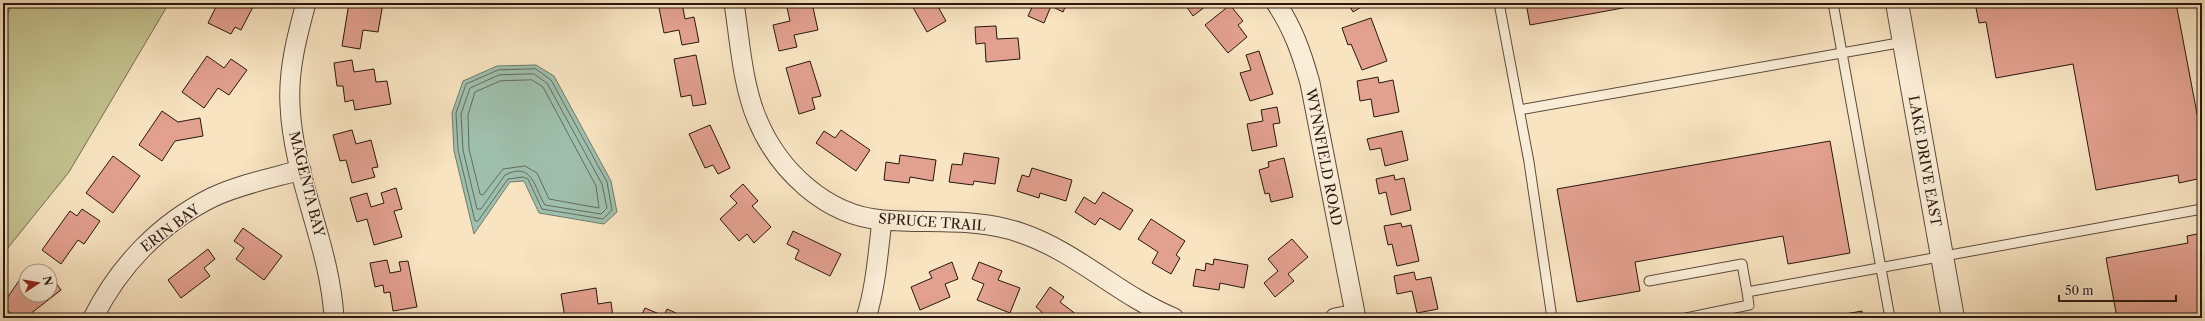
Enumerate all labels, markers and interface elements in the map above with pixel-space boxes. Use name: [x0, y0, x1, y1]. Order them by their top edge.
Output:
street label: WYNNFIELD ROAD: [1302, 86, 1346, 227]
street label: LAKE DRIVE EAST: [1905, 94, 1945, 229]
street label: MAGENTA BAY: [285, 129, 329, 240]
street label: ERIN BAY: [137, 199, 204, 256]
street label: SPRUCE TRAIL: [878, 209, 986, 235]
north arrow: [18, 263, 58, 303]
text: N: [40, 275, 56, 287]
scale bar: [2059, 277, 2176, 303]
text: 50 m: [2065, 283, 2094, 298]

